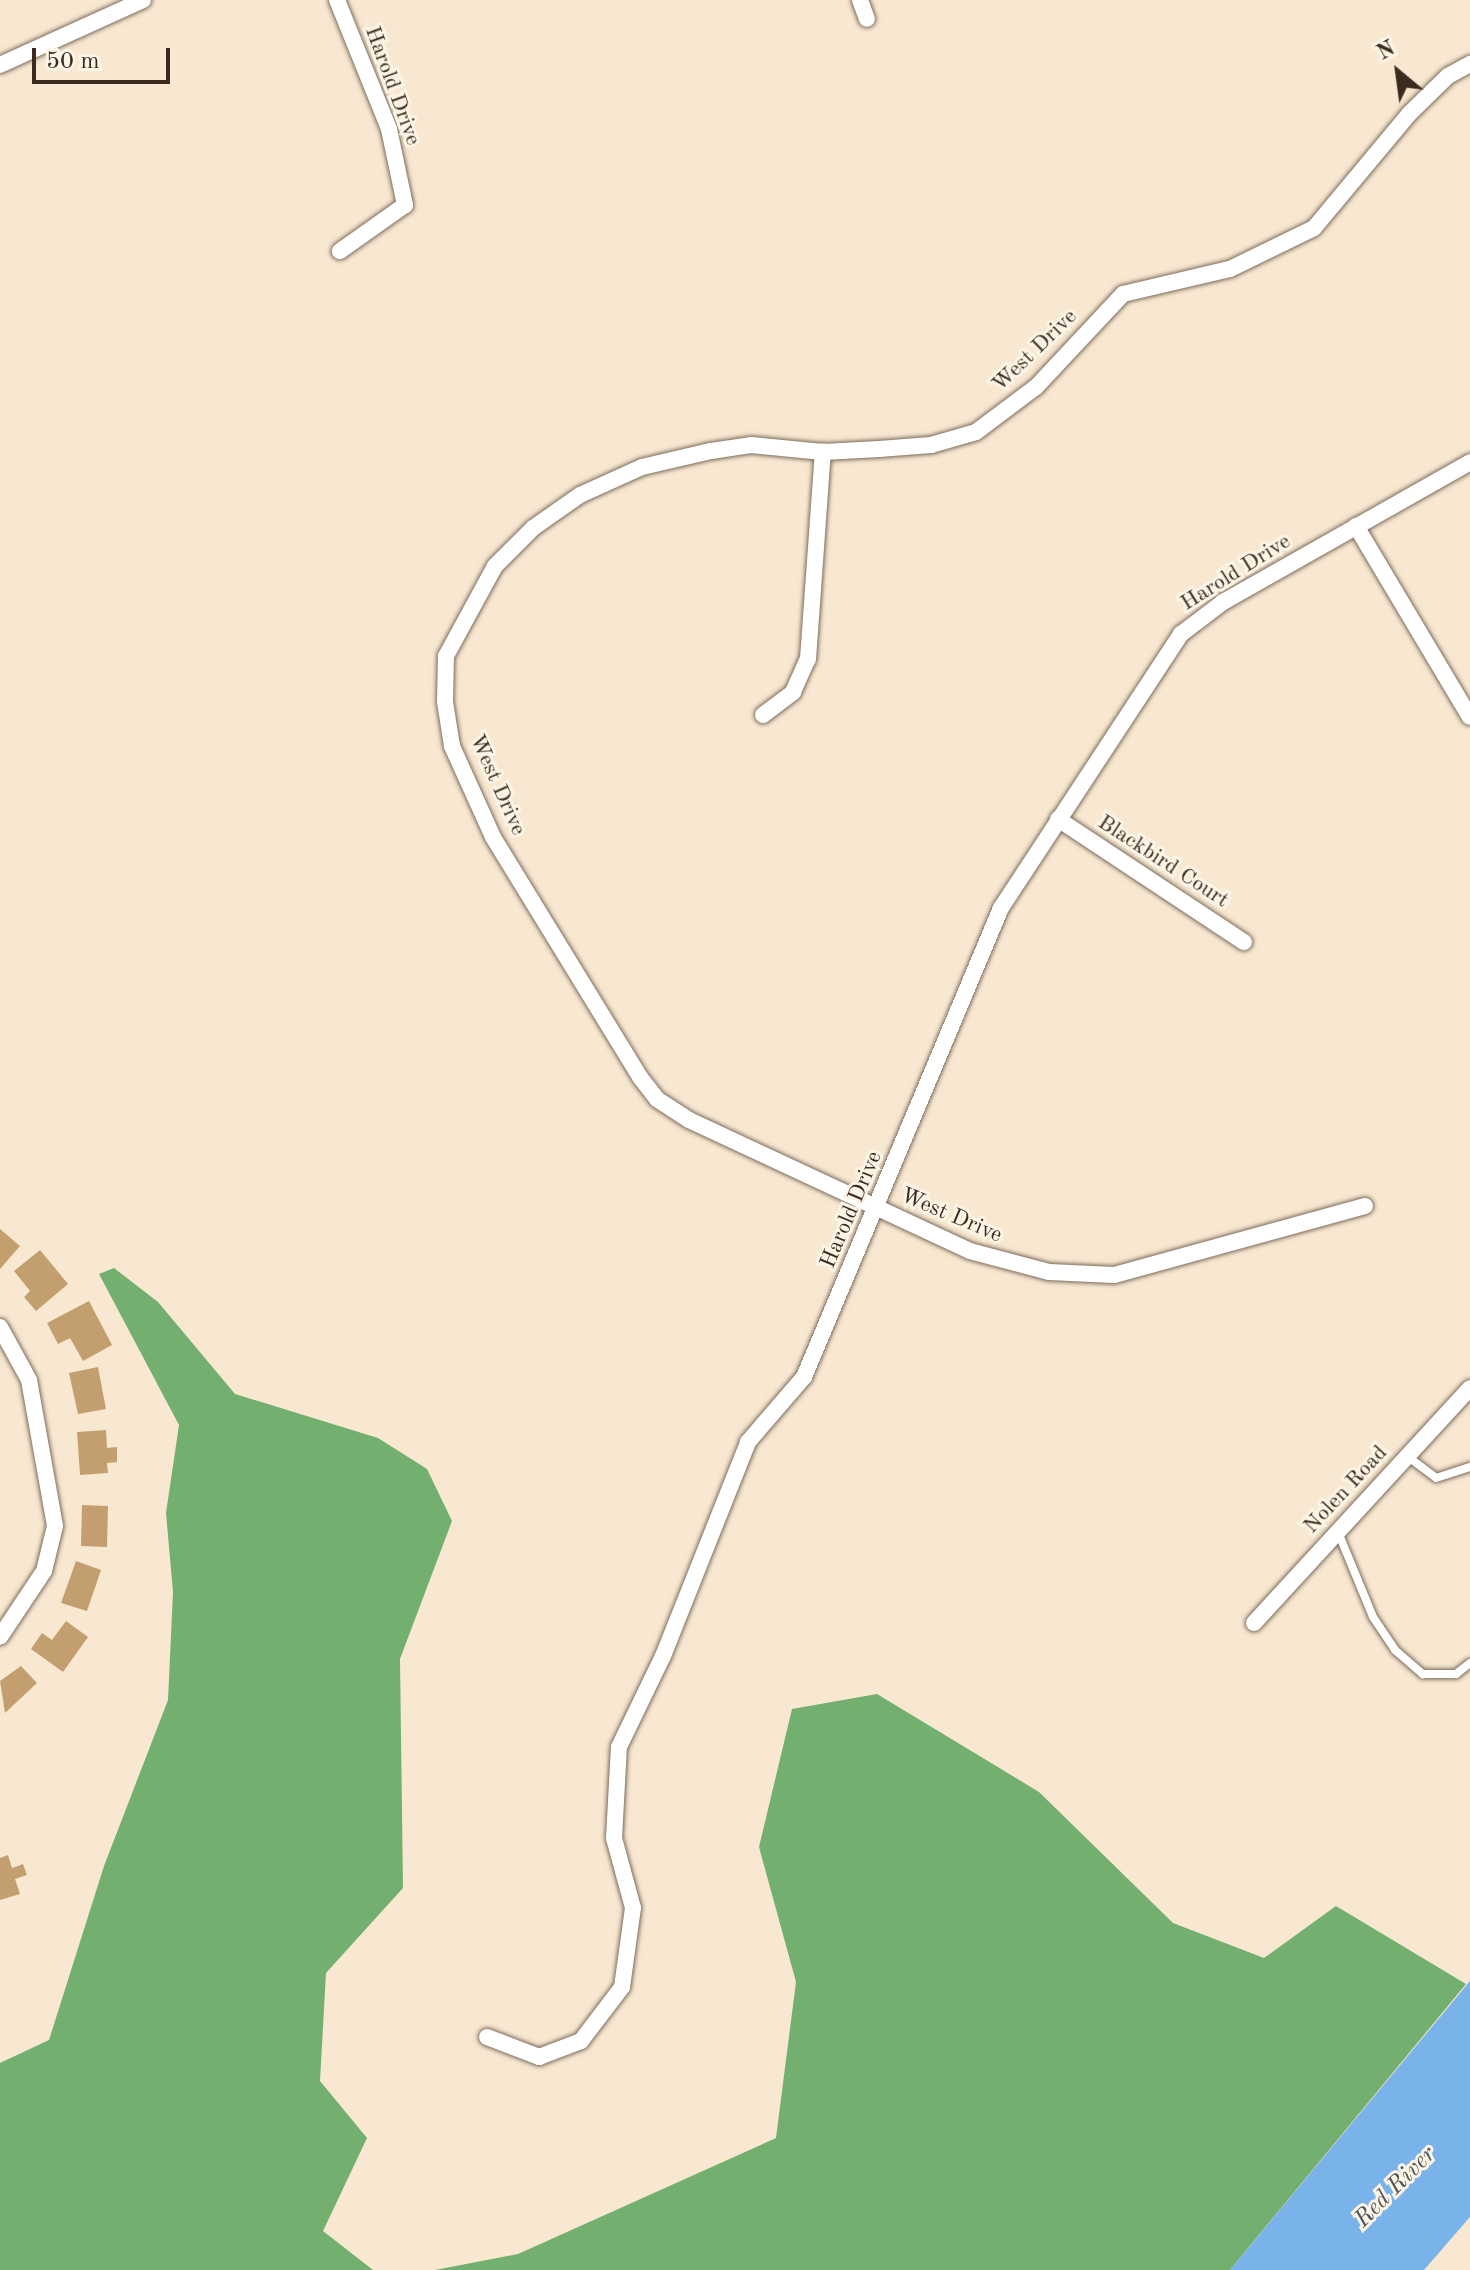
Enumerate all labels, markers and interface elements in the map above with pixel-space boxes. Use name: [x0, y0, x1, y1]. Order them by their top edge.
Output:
street label: Harold Drive: [358, 23, 426, 149]
scale bar: [36, 32, 174, 82]
north arrow: [1358, 32, 1438, 112]
text: N: [1374, 37, 1399, 65]
text: 50 m: [46, 50, 100, 74]
street label: West Drive: [987, 304, 1083, 398]
street label: Harold Drive: [1176, 529, 1296, 617]
street label: West Drive: [463, 730, 531, 840]
street label: Blackbird Court: [1092, 810, 1234, 914]
street label: Harold Drive: [816, 1148, 888, 1272]
street label: West Drive: [896, 1183, 1006, 1249]
street label: Nolen Road: [1299, 1440, 1393, 1540]
water label: Red River: [1349, 2141, 1443, 2235]

